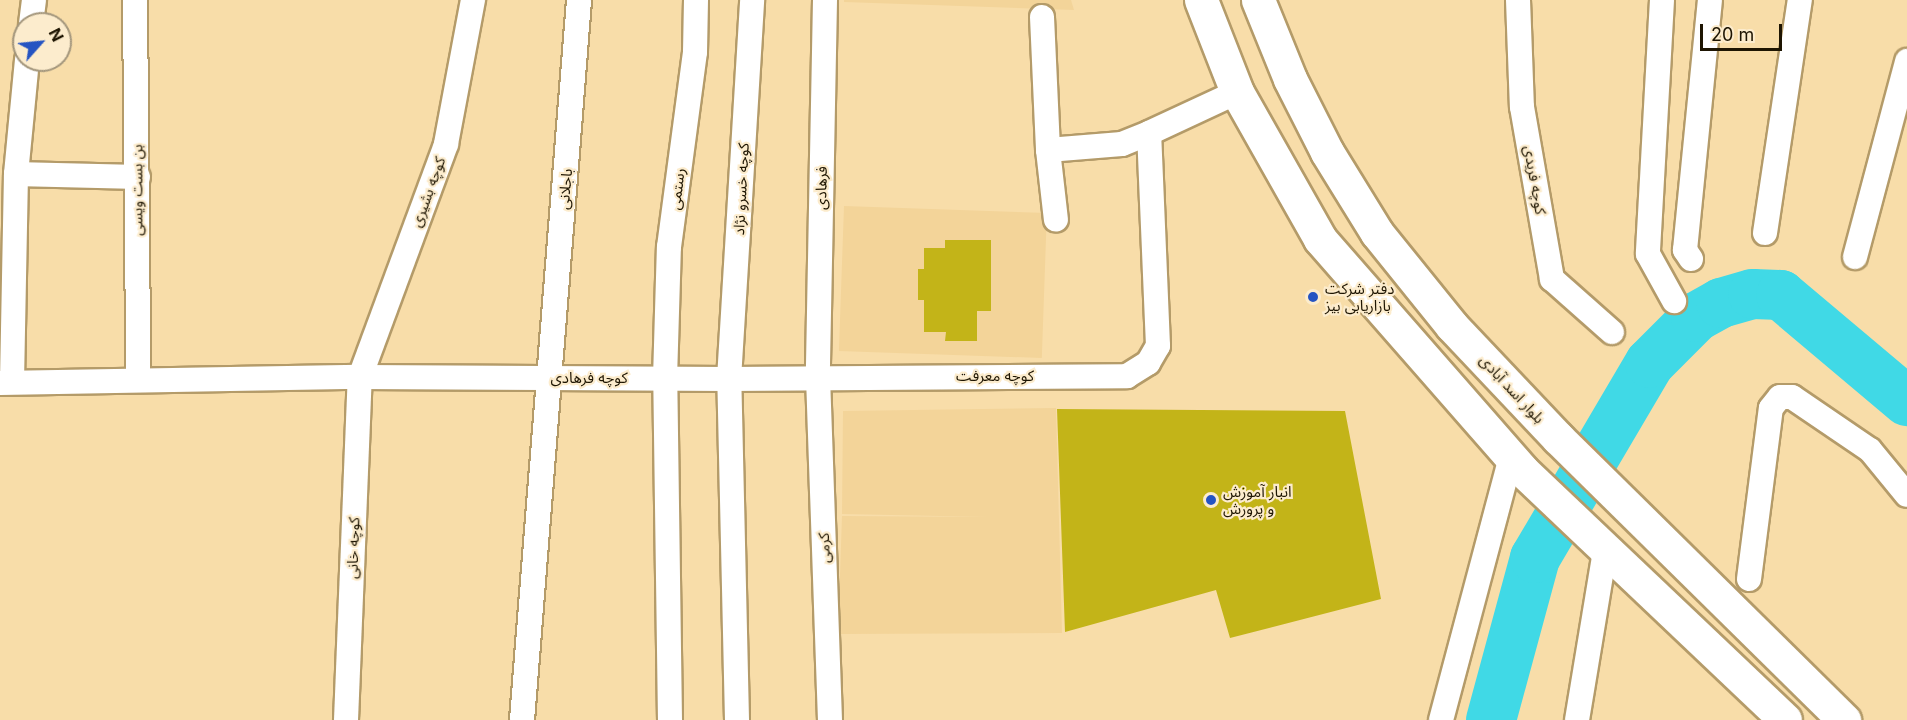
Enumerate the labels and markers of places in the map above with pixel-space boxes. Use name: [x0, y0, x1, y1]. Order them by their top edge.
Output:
place label: دفتر شرکت بازاریابی بیز: [1325, 279, 1394, 314]
marker: دفتر شرکت بازاریابی بیز: [1306, 290, 1320, 304]
place label: انبار آموزش و پرورش: [1223, 482, 1292, 517]
marker: انبار آموزش و پرورش: [1204, 493, 1218, 507]

